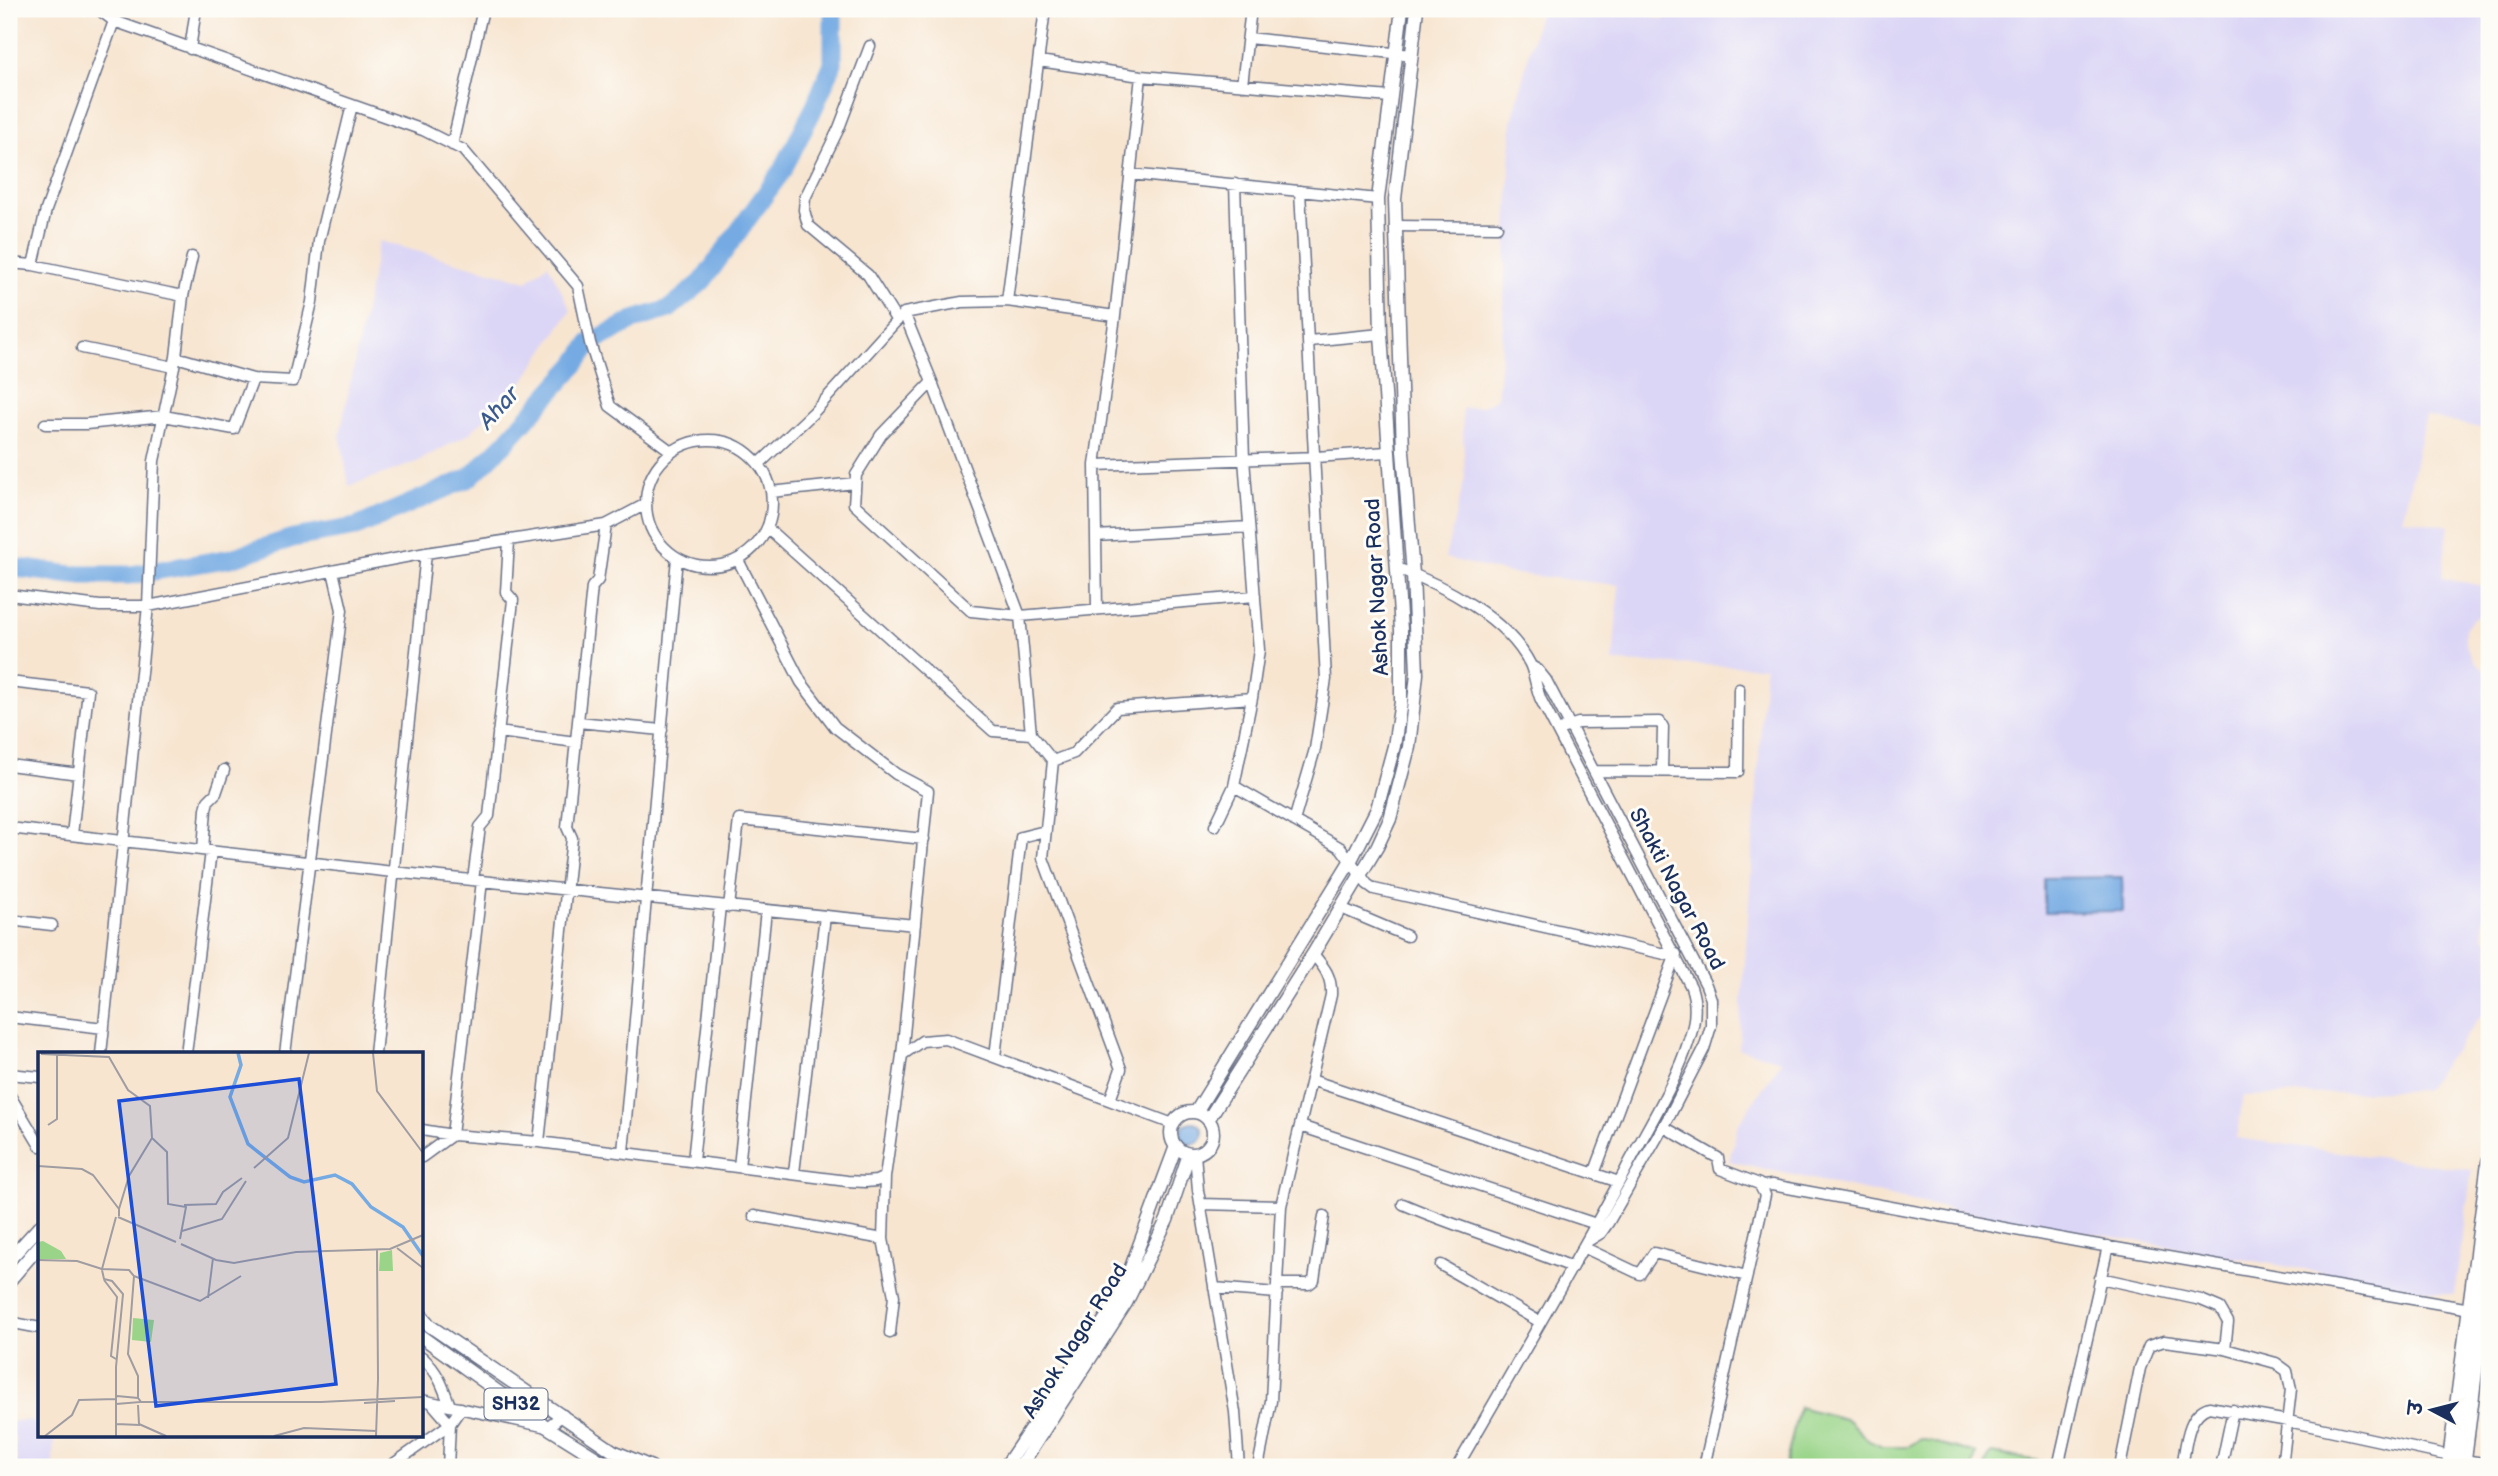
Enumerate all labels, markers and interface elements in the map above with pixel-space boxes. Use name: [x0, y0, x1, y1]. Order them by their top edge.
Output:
water label: Ahar: [472, 380, 527, 436]
street label: Ashok Nagar Road: [1360, 498, 1394, 676]
street label: Shakti Nagar Road: [1624, 804, 1730, 974]
inset map: [38, 1052, 424, 1438]
street label: Ashok Nagar Road: [1017, 1259, 1133, 1423]
north arrow: [2396, 1374, 2466, 1444]
road number: SH32: [484, 1388, 548, 1420]
text: उ: [2404, 1398, 2429, 1418]

